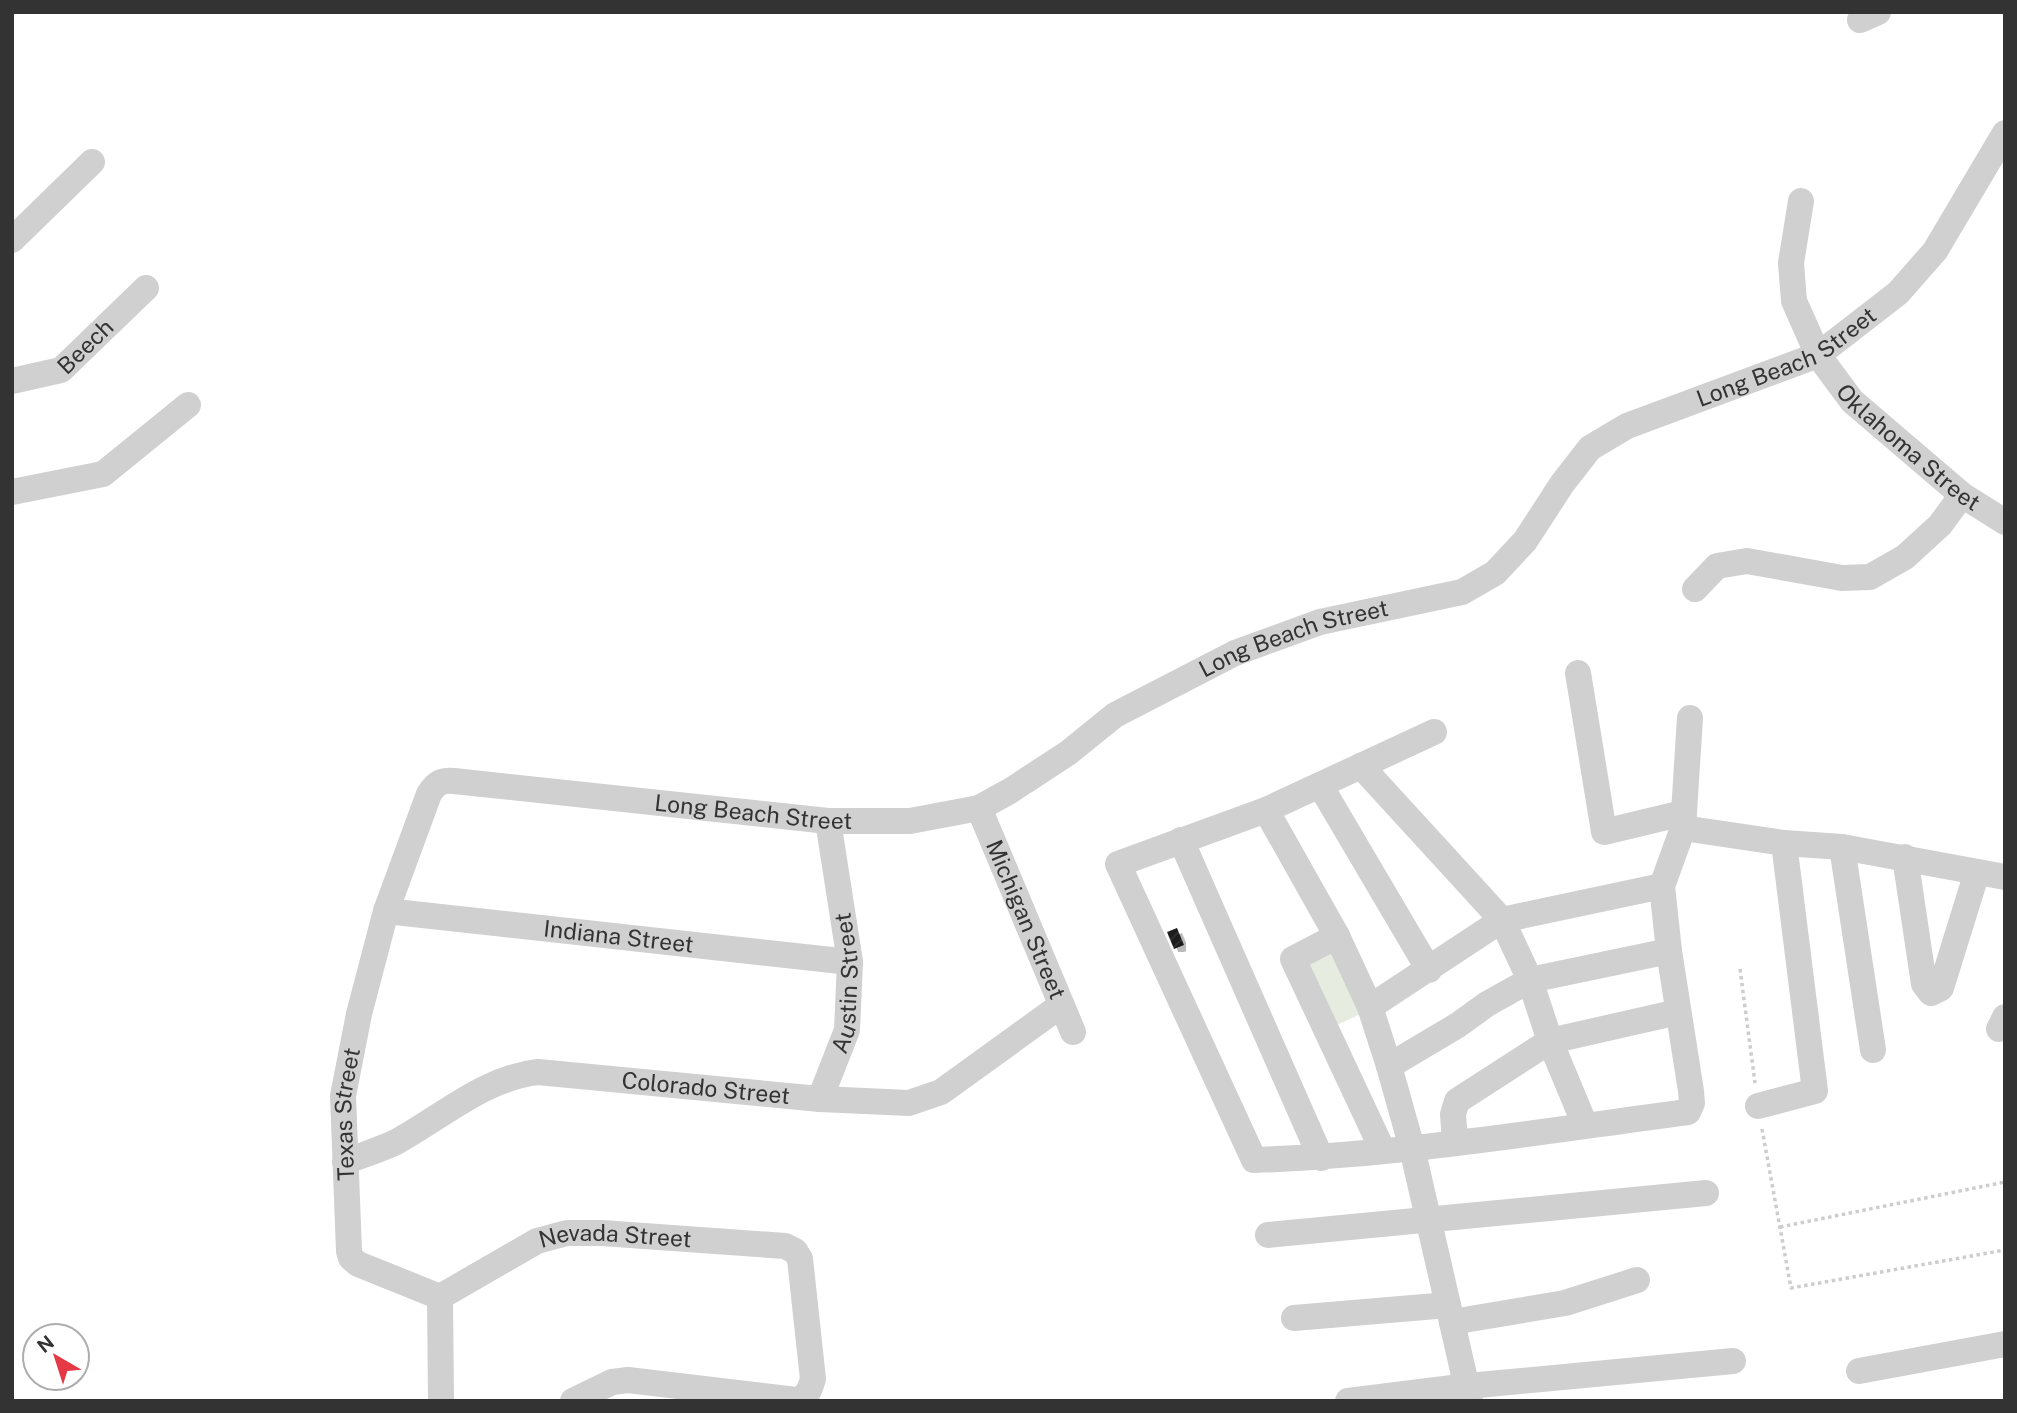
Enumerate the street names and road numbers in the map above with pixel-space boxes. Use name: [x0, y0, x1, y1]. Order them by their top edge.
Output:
street label: Long Beach Street: [1692, 301, 1881, 412]
street label: Beech: [51, 313, 119, 379]
street label: Oklahoma Street: [1831, 378, 1985, 516]
street label: Long Beach Street: [1194, 594, 1391, 682]
street label: Long Beach Street: [653, 789, 852, 834]
street label: Michigan Street: [981, 836, 1072, 1003]
street label: Austin Street: [825, 911, 863, 1057]
street label: Indiana Street: [542, 914, 695, 958]
street label: Texas Street: [329, 1045, 365, 1181]
street label: Colorado Street: [620, 1066, 791, 1109]
street label: Nevada Street: [536, 1219, 692, 1253]

